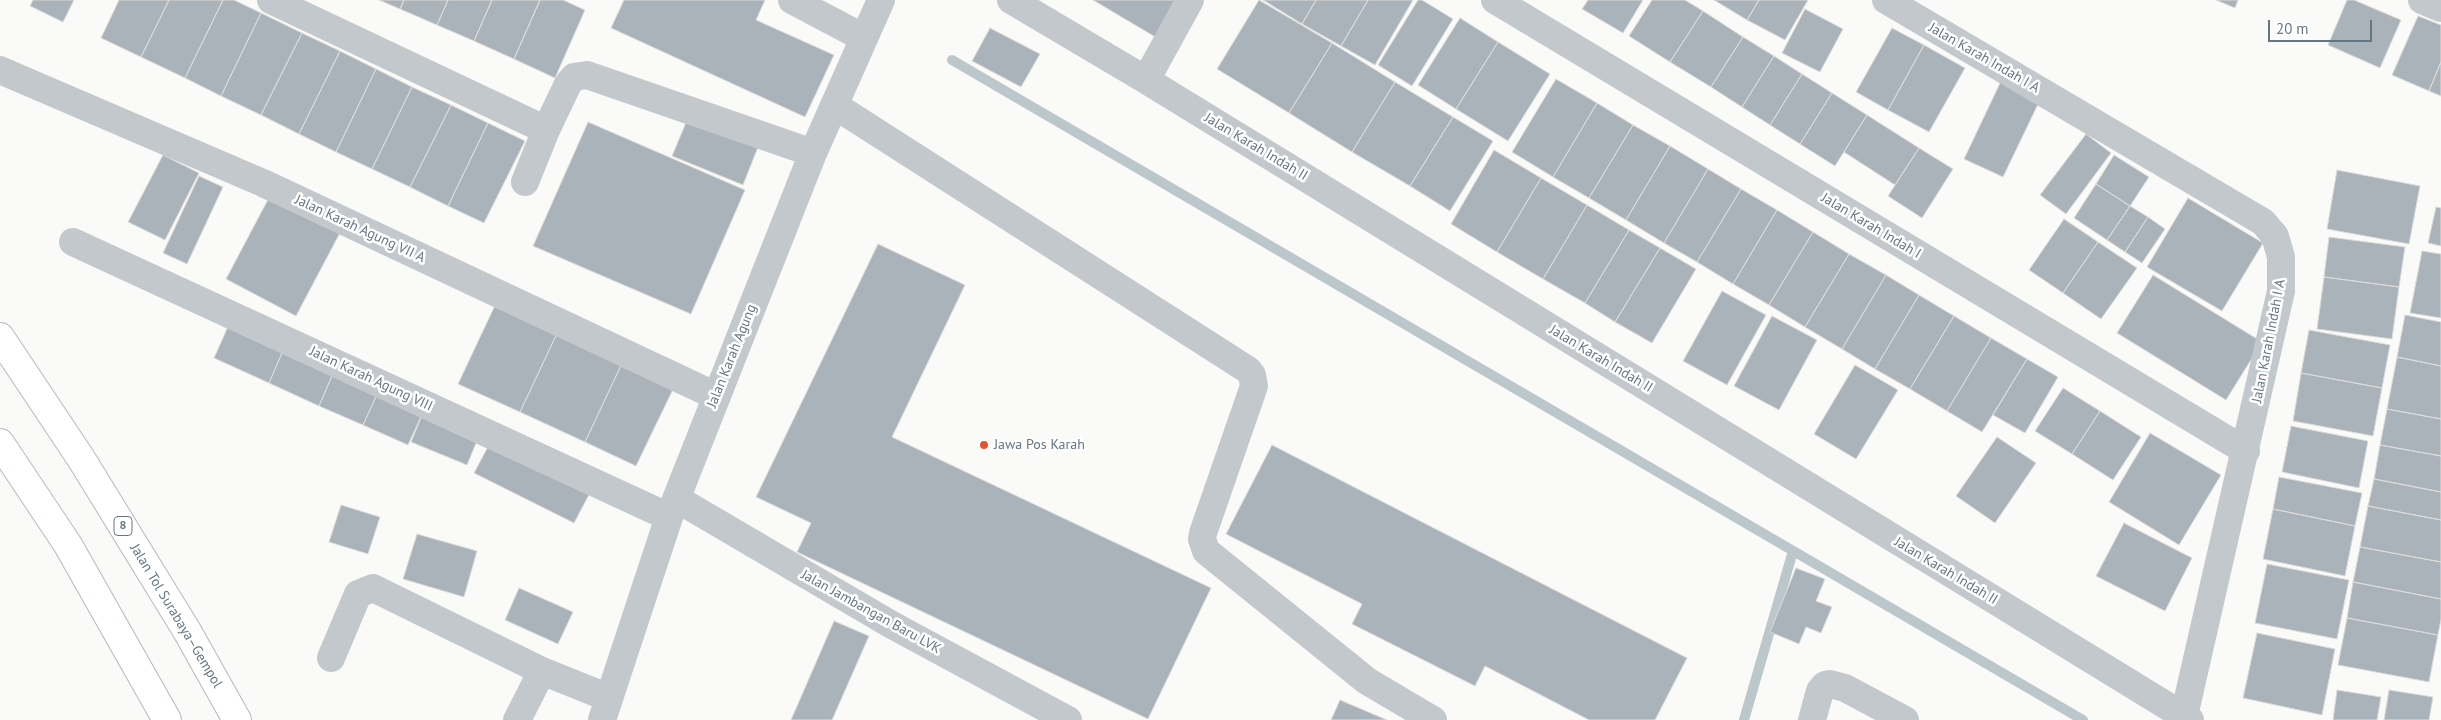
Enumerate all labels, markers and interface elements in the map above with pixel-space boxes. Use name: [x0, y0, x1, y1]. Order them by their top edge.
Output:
scale bar: [2271, 10, 2375, 42]
street label: Jalan Karah Indah I A: [1926, 19, 2042, 97]
text: 20 m: [2276, 19, 2309, 38]
street label: Jalan Karah Indah II: [1201, 110, 1311, 184]
street label: Jalan Karah Indah I: [1818, 190, 1924, 262]
street label: Jalan Karah Agung VII A: [292, 191, 428, 267]
street label: Jalan Karah Indah I A: [2249, 278, 2289, 404]
street label: Jalan Karah Agung: [704, 302, 760, 410]
street label: Jalan Karah Indah II: [1546, 322, 1656, 396]
street label: Jalan Karah Agung VIII: [307, 343, 435, 415]
place label: Jawa Pos Karah: [994, 437, 1085, 453]
marker: Jawa Pos Karah: [978, 439, 990, 451]
road number: 8: [114, 516, 132, 536]
street label: Jalan Karah Indah II: [1891, 534, 2001, 608]
street label: Jalan Tol Surabaya–Gempol: [126, 541, 226, 691]
street label: Jalan Jambangan Baru LVK: [798, 567, 944, 657]

